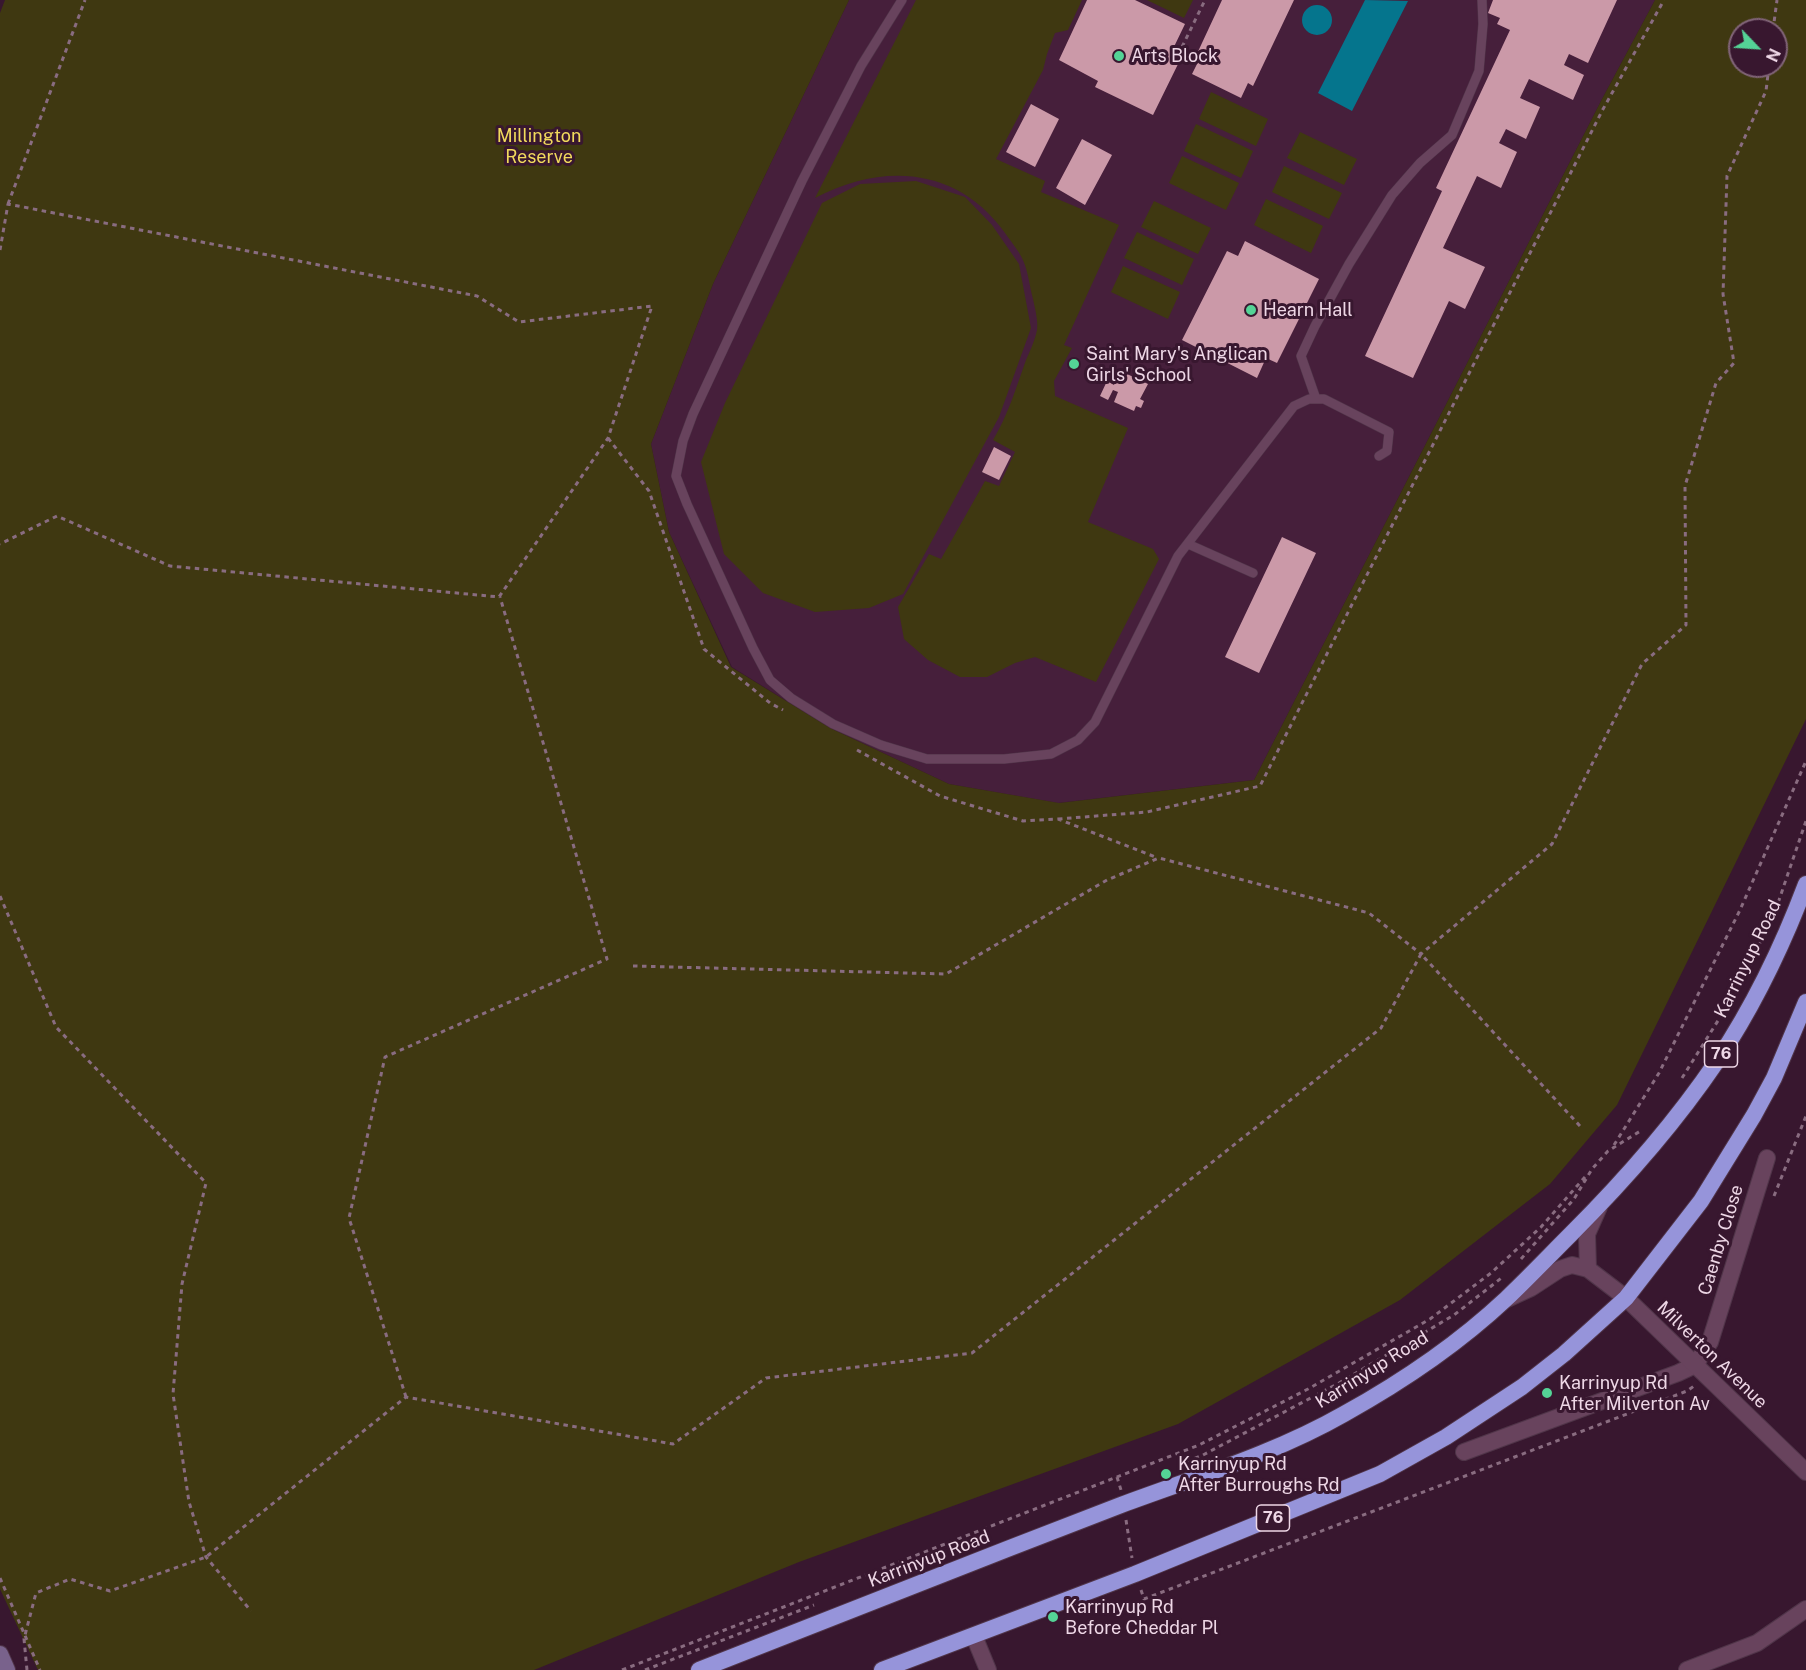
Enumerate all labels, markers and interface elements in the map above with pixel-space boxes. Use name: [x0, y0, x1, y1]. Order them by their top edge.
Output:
north arrow: [1728, 18, 1788, 78]
place label: Arts Block: [1131, 45, 1218, 67]
text: N: [1762, 45, 1784, 65]
marker: Arts Block: [1112, 49, 1126, 63]
park label: Millington Reserve: [497, 125, 581, 168]
place label: Hearn Hall: [1263, 299, 1353, 321]
marker: Hearn Hall: [1244, 303, 1258, 317]
place label: Saint Mary's Anglican Girls' School: [1086, 343, 1268, 386]
marker: Saint Mary's Anglican Girls' School: [1067, 357, 1081, 371]
street label: Karrinyup Road: [1710, 896, 1786, 1022]
road number: 76: [1704, 1041, 1738, 1067]
street label: Caenby Close: [1694, 1182, 1748, 1298]
street label: Milverton Avenue: [1652, 1297, 1772, 1413]
street label: Karrinyup Road: [1312, 1327, 1432, 1413]
place label: Karrinyup Rd After Milverton Av: [1559, 1372, 1710, 1414]
marker: Karrinyup Rd After Milverton Av: [1540, 1386, 1554, 1400]
place label: Karrinyup Rd After Burroughs Rd: [1178, 1453, 1340, 1496]
marker: Karrinyup Rd After Burroughs Rd: [1159, 1467, 1173, 1481]
road number: 76: [1256, 1505, 1290, 1531]
street label: Karrinyup Road: [865, 1526, 993, 1592]
place label: Karrinyup Rd Before Cheddar Pl: [1065, 1596, 1218, 1638]
marker: Karrinyup Rd Before Cheddar Pl: [1046, 1610, 1060, 1624]

